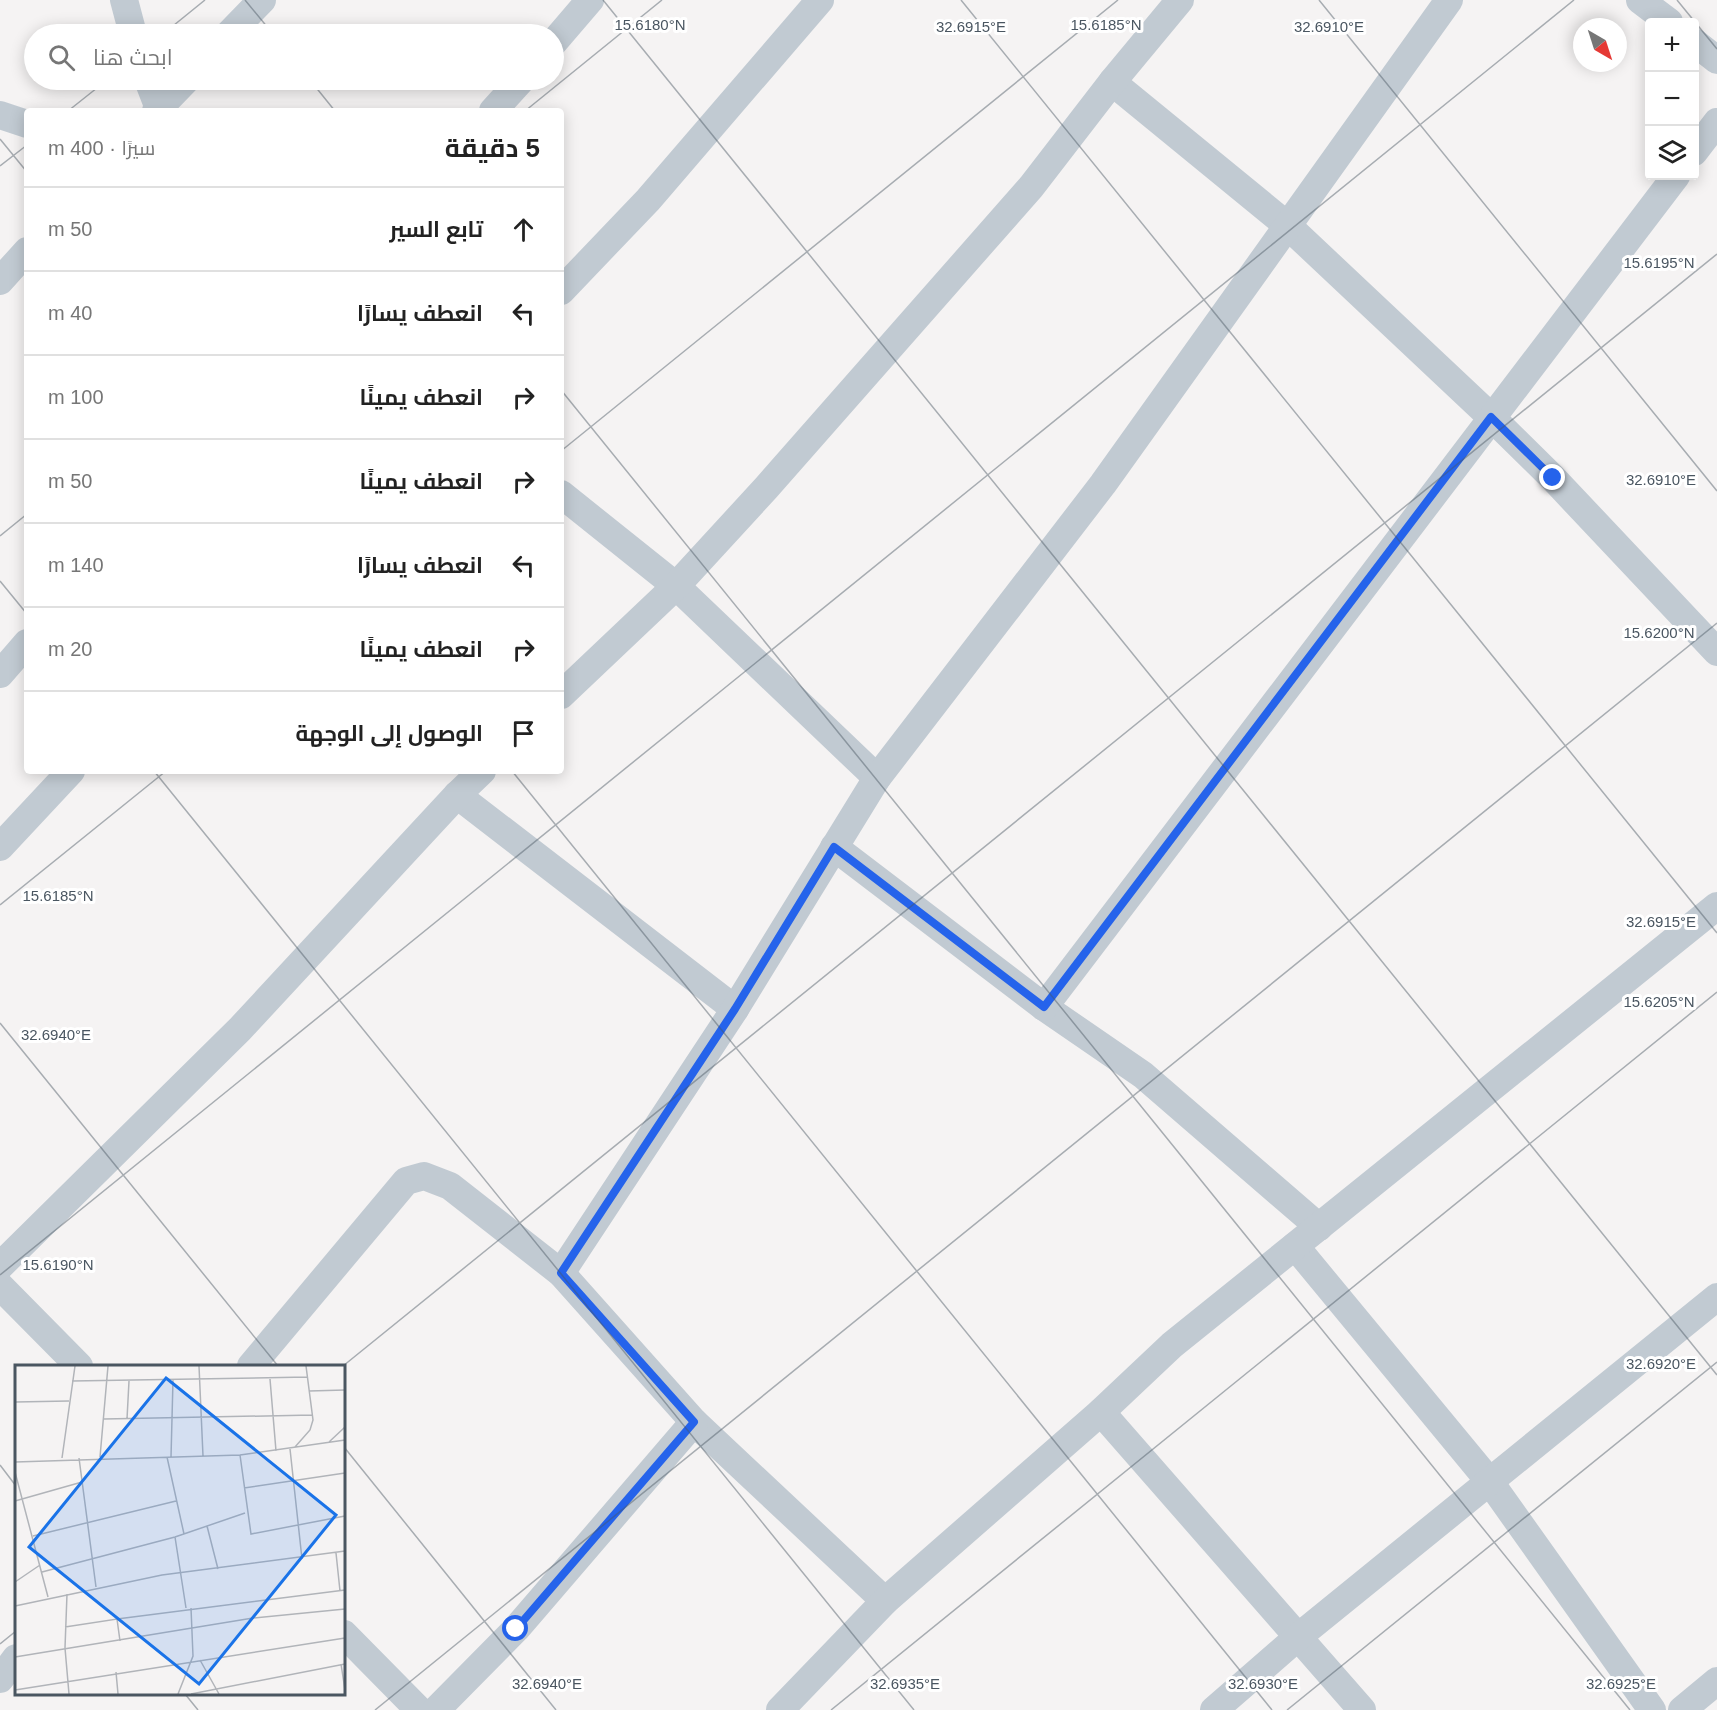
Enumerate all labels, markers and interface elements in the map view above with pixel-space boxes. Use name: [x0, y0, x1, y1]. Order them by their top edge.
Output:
text: 15.6180°N: [614, 16, 686, 33]
text: 15.6185°N: [1070, 16, 1142, 33]
text: 32.6915°E: [936, 18, 1006, 35]
text: 32.6910°E: [1294, 18, 1364, 35]
north arrow: [1573, 18, 1627, 72]
map controls: [1645, 18, 1699, 180]
button: +: [1645, 18, 1699, 72]
search box: [24, 24, 564, 90]
icon: search: [45, 41, 78, 74]
text: ابحث هنا: [93, 45, 173, 70]
button: −: [1645, 72, 1699, 126]
button: layers: [1645, 126, 1699, 180]
text: 5 دقيقة: [445, 133, 540, 163]
text: سيرًا · 400 m: [48, 137, 155, 159]
icon: ahead: [507, 213, 540, 246]
text: تابع السير: [389, 217, 483, 242]
text: 50 m: [48, 218, 92, 240]
text: 15.6195°N: [1623, 254, 1695, 271]
icon: left: [507, 297, 540, 330]
text: انعطف يسارًا: [357, 301, 483, 326]
text: 40 m: [48, 302, 92, 324]
icon: right: [507, 381, 540, 414]
text: انعطف يمينًا: [360, 385, 483, 410]
text: 100 m: [48, 386, 104, 408]
route end: [1539, 464, 1565, 490]
icon: right: [507, 465, 540, 498]
text: انعطف يمينًا: [360, 469, 483, 494]
text: 50 m: [48, 470, 92, 492]
text: 32.6910°E: [1626, 471, 1696, 488]
icon: left: [507, 549, 540, 582]
text: انعطف يسارًا: [357, 553, 483, 578]
text: 140 m: [48, 554, 104, 576]
text: 15.6200°N: [1623, 624, 1695, 641]
icon: right: [507, 633, 540, 666]
text: انعطف يمينًا: [360, 637, 483, 662]
text: 20 m: [48, 638, 92, 660]
icon: arrive: [507, 717, 540, 750]
text: الوصول إلى الوجهة: [296, 721, 483, 746]
text: 15.6185°N: [22, 887, 94, 904]
text: 32.6915°E: [1626, 913, 1696, 930]
text: 15.6205°N: [1623, 993, 1695, 1010]
text: 32.6940°E: [21, 1026, 91, 1043]
text: 15.6190°N: [22, 1256, 94, 1273]
text: 32.6920°E: [1626, 1355, 1696, 1372]
inset map: [15, 1365, 345, 1695]
route start: [502, 1615, 528, 1641]
text: 32.6940°E: [512, 1675, 582, 1692]
text: 32.6935°E: [870, 1675, 940, 1692]
text: 32.6930°E: [1228, 1675, 1298, 1692]
text: 32.6925°E: [1586, 1675, 1656, 1692]

